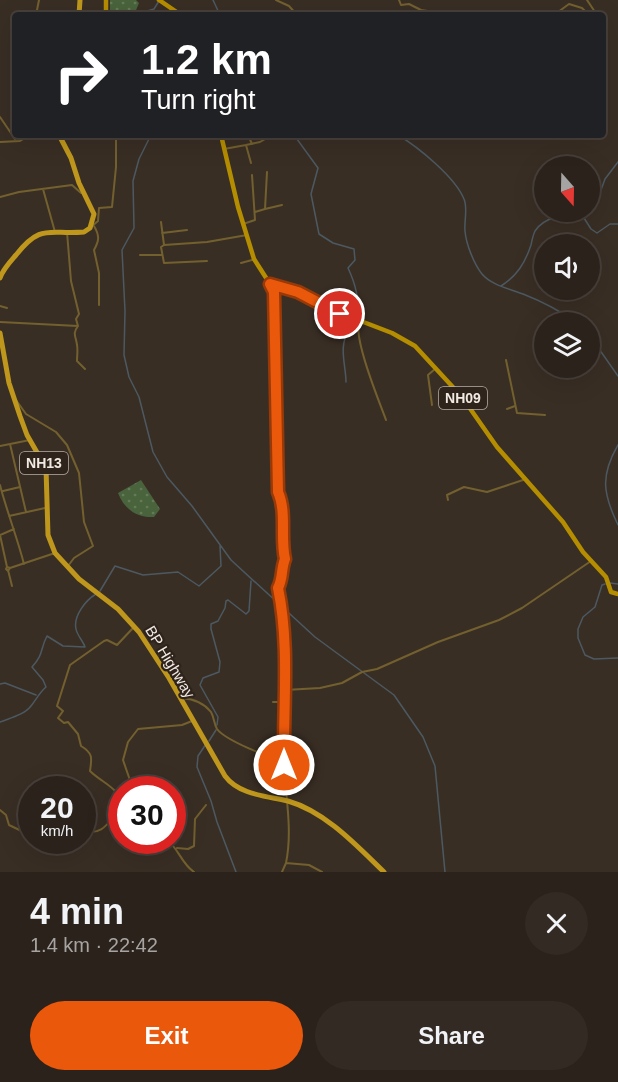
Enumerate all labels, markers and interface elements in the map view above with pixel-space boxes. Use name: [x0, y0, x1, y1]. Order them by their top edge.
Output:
icon: right: [42, 36, 120, 114]
text: 1.2 km: [141, 36, 272, 83]
text: Turn right: [141, 85, 256, 115]
north arrow: [534, 156, 600, 222]
map controls: [534, 156, 600, 378]
button: sound: [534, 234, 600, 300]
pin: [314, 288, 365, 339]
icon: arrive: [323, 297, 356, 330]
button: layers: [534, 312, 600, 378]
road number: NH09: [439, 387, 487, 409]
road number: NH13: [20, 452, 68, 474]
street label: BP Highway: [142, 622, 199, 701]
position arrow: [252, 733, 316, 797]
speed limit sign: 30: [108, 776, 186, 854]
text: 20: [40, 791, 74, 824]
text: km/h: [41, 822, 73, 839]
text: 4 min: [30, 891, 124, 932]
button: close: [525, 892, 588, 955]
text: 1.4 km · 22:42: [30, 934, 158, 956]
button: Exit: [30, 1001, 303, 1070]
button: Share: [315, 1001, 588, 1070]

